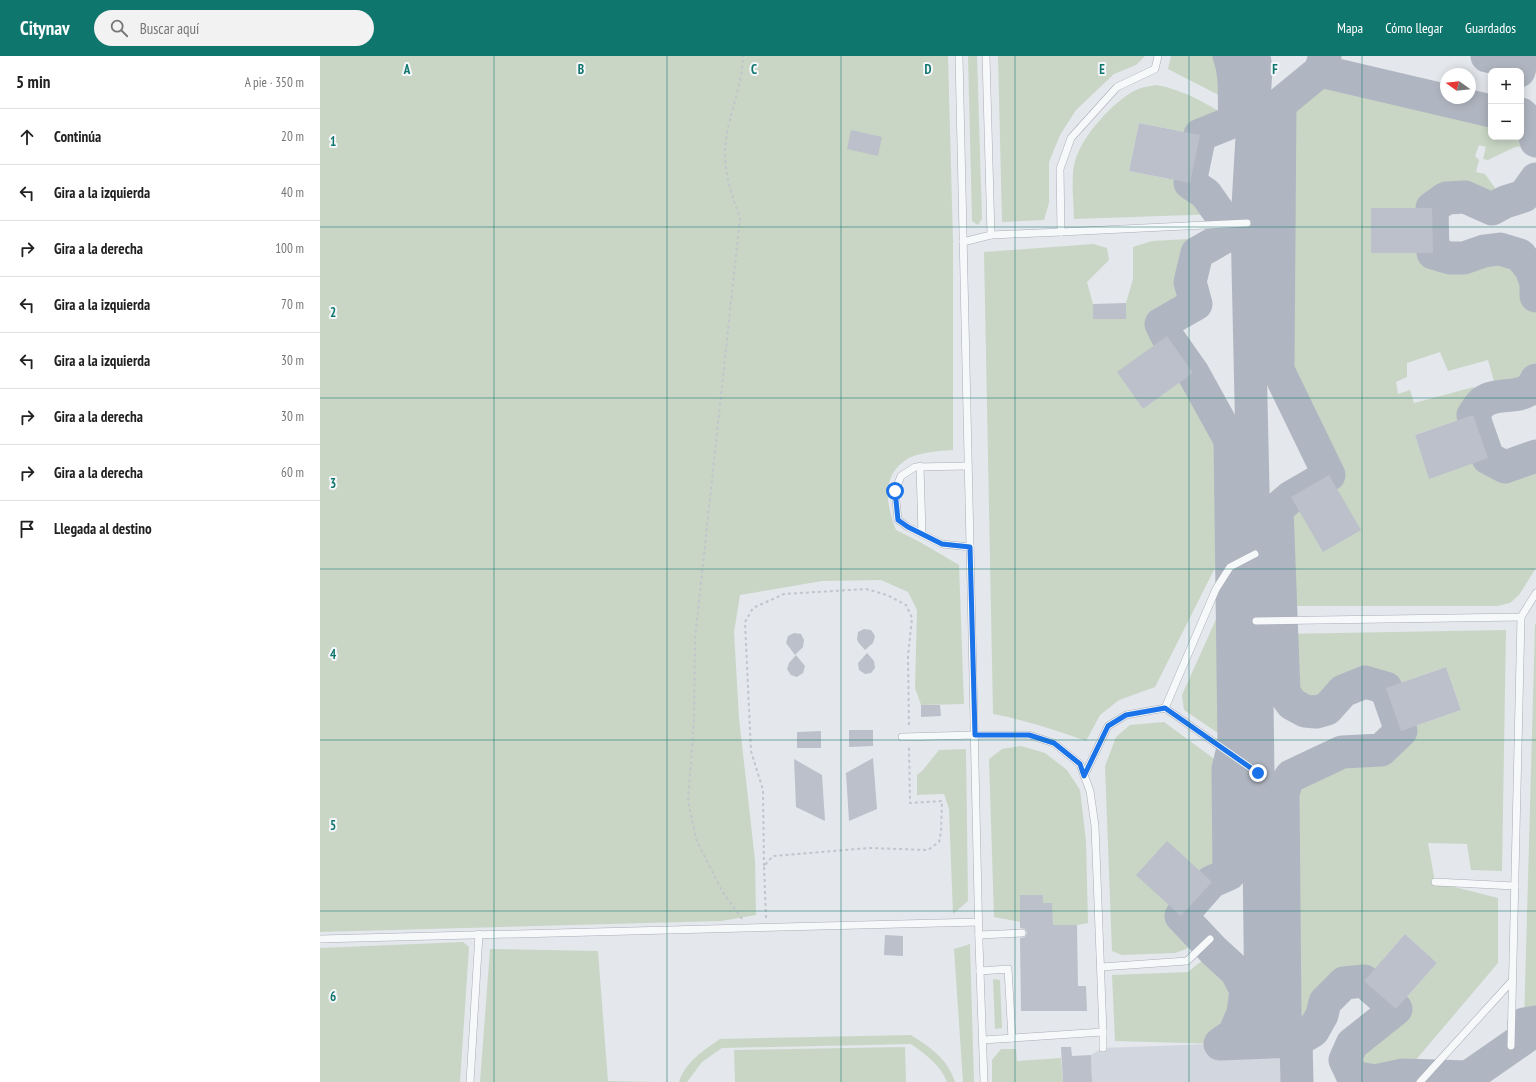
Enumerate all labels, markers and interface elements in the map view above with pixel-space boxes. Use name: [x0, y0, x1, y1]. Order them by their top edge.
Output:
search box: [94, 10, 374, 46]
text: Citynav: [20, 16, 70, 40]
icon: search: [108, 17, 130, 39]
text: Buscar aquí: [140, 19, 199, 38]
text: Mapa: [1337, 19, 1363, 37]
text: Cómo llegar: [1385, 19, 1443, 37]
text: Guardados: [1465, 19, 1516, 37]
text: A: [403, 61, 411, 78]
text: B: [578, 61, 584, 78]
text: C: [751, 61, 757, 78]
text: D: [925, 61, 932, 78]
text: E: [1099, 61, 1105, 78]
text: F: [1272, 61, 1278, 78]
north arrow: [1440, 68, 1476, 104]
map controls: [1488, 68, 1524, 140]
button: +: [1488, 68, 1524, 104]
text: 5 min: [16, 71, 50, 93]
text: A pie · 350 m: [245, 74, 304, 91]
button: −: [1488, 104, 1524, 140]
icon: ahead: [16, 126, 38, 148]
text: Continúa: [54, 127, 101, 146]
text: 20 m: [281, 128, 304, 145]
text: 1: [330, 133, 336, 150]
icon: left: [16, 182, 38, 204]
text: Gira a la izquierda: [54, 183, 150, 202]
text: 40 m: [281, 184, 304, 201]
icon: right: [16, 238, 38, 260]
text: Gira a la derecha: [54, 239, 143, 258]
text: 100 m: [275, 240, 304, 257]
icon: left: [16, 294, 38, 316]
text: Gira a la izquierda: [54, 295, 150, 314]
text: 70 m: [281, 296, 304, 313]
text: 2: [330, 304, 336, 321]
icon: left: [16, 350, 38, 372]
text: Gira a la izquierda: [54, 351, 150, 370]
text: 30 m: [281, 352, 304, 369]
icon: right: [16, 406, 38, 428]
text: Gira a la derecha: [54, 407, 143, 426]
text: 30 m: [281, 408, 304, 425]
icon: right: [16, 462, 38, 484]
text: Gira a la derecha: [54, 463, 143, 482]
text: 60 m: [281, 464, 304, 481]
text: 3: [330, 475, 336, 492]
route start: [886, 482, 904, 500]
icon: arrive: [16, 518, 38, 540]
text: Llegada al destino: [54, 519, 152, 538]
text: 4: [330, 646, 337, 663]
route end: [1249, 764, 1267, 782]
text: 5: [330, 817, 336, 834]
text: 6: [330, 988, 336, 1005]

